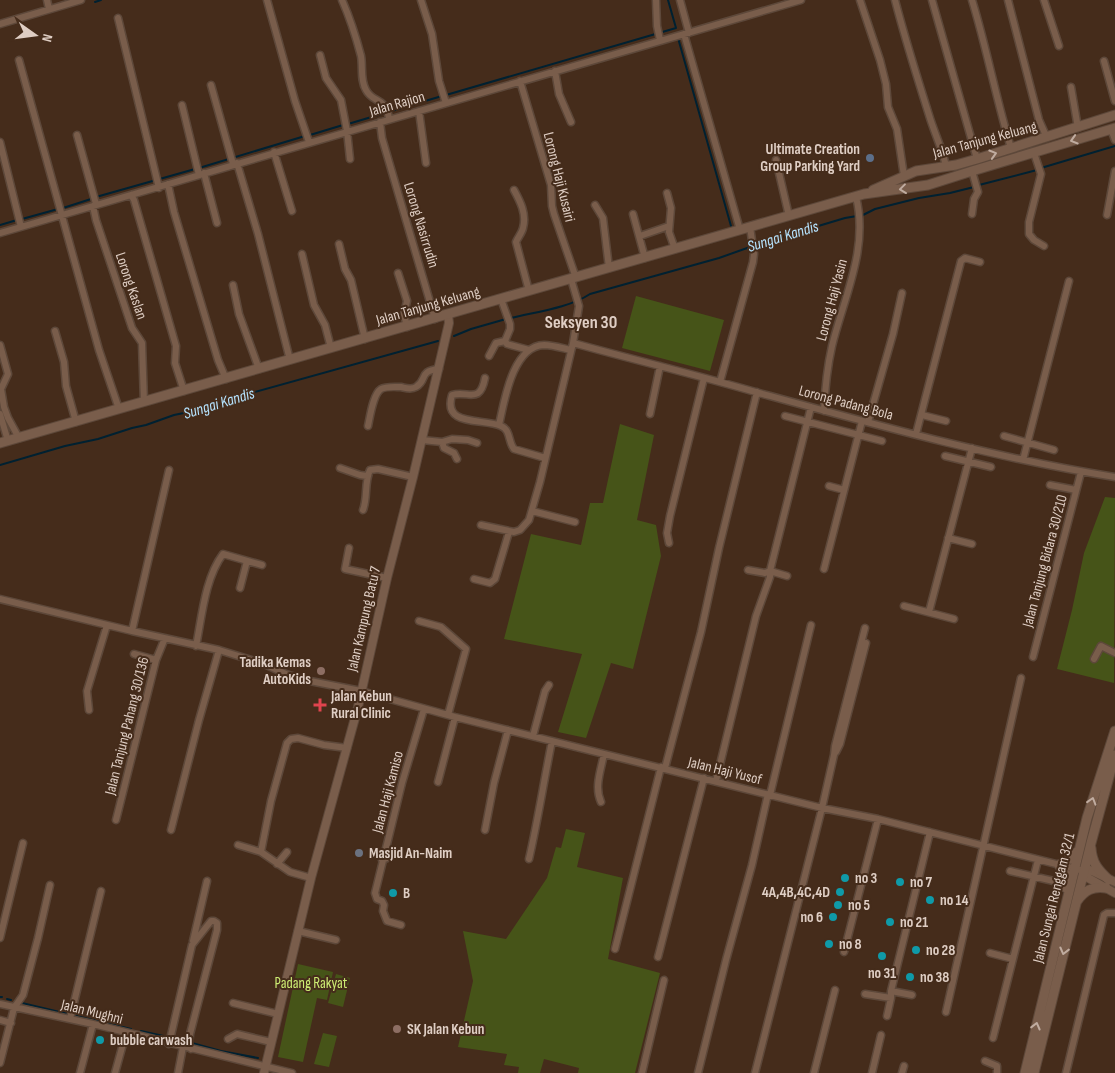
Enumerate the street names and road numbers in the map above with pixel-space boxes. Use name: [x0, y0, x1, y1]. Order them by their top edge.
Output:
street label: Jalan Rajion: [366, 87, 427, 121]
street label: Jalan Tanjung Keluang: [930, 117, 1039, 163]
street label: Lorong Haji Kusairi: [539, 130, 579, 224]
street label: Lorong Nasirrudin: [399, 180, 443, 270]
street label: Lorong Kaslan: [111, 250, 151, 322]
street label: Lorong Haji Yasin: [812, 257, 852, 343]
street label: Jalan Tanjung Keluang: [373, 282, 482, 330]
street label: Lorong Padang Bola: [797, 381, 895, 425]
street label: Jalan Tanjung Bidara 30/210: [1018, 493, 1072, 630]
street label: Jalan Kampung Batu 7: [342, 565, 385, 674]
street label: Jalan Tanjung Pahang 30/136: [100, 655, 153, 798]
street label: Jalan Haji Kamiso: [368, 749, 408, 836]
street label: Jalan Haji Yusof: [685, 752, 764, 789]
street label: Jalan Sungai Renggam 32/1: [1028, 830, 1080, 966]
street label: Jalan Mughni: [58, 995, 125, 1029]

